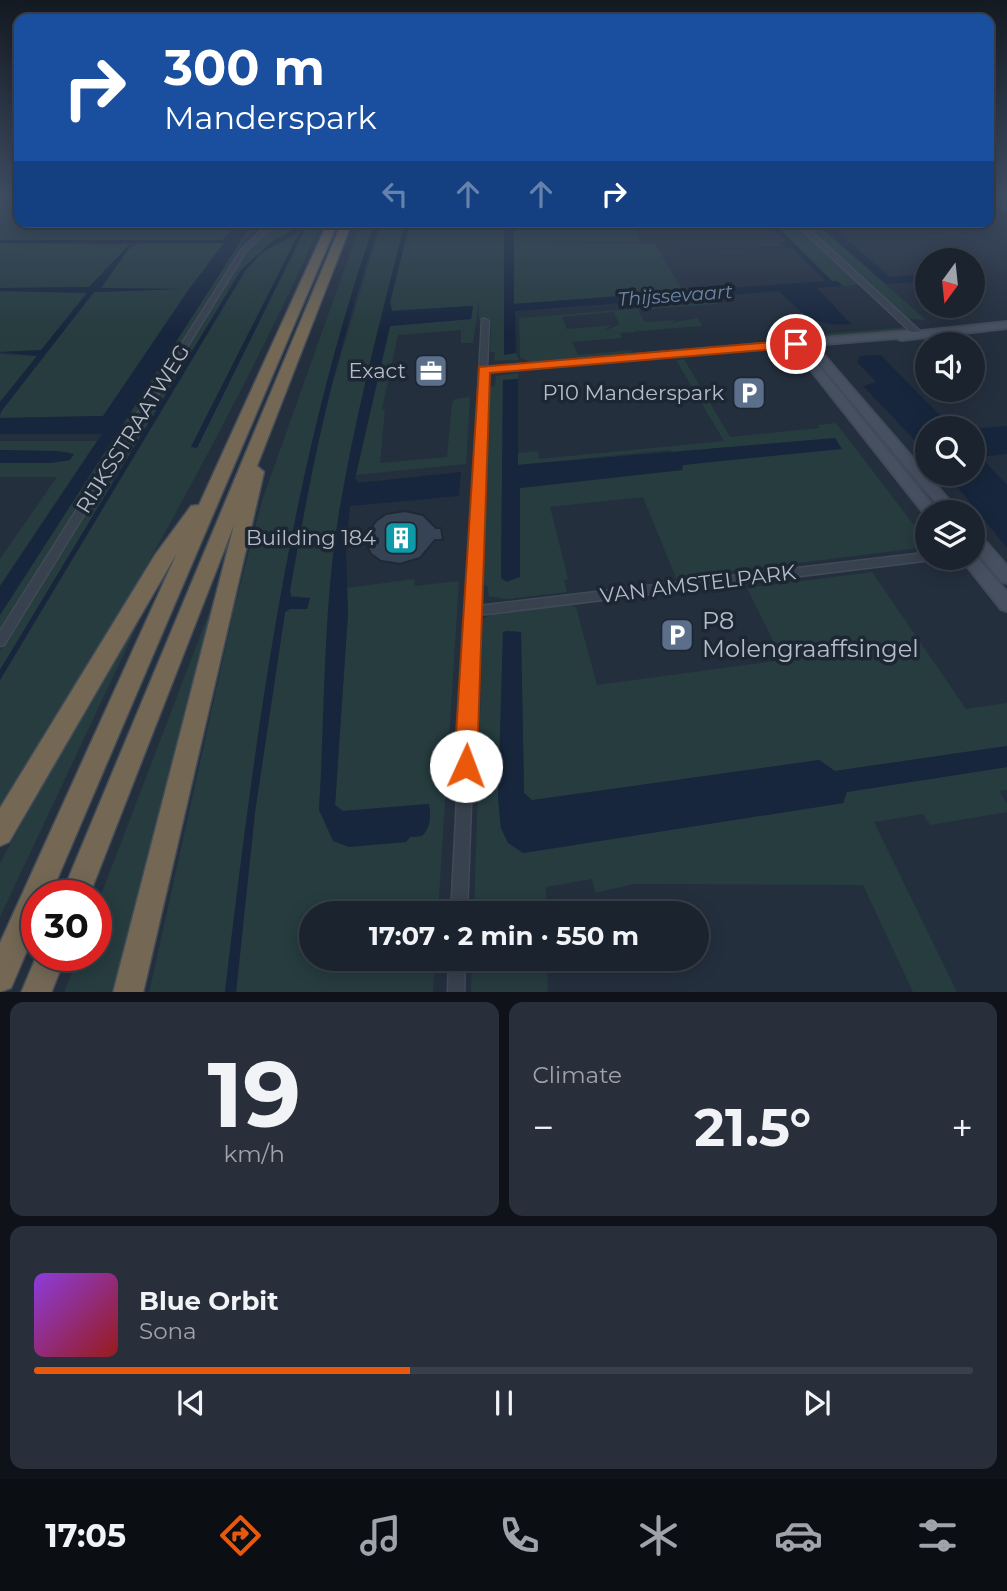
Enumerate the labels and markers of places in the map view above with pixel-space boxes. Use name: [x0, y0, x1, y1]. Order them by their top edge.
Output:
pin: [766, 314, 826, 374]
office icon: Exact: [412, 352, 450, 390]
place label: Exact: [348, 358, 406, 383]
parking icon: P10 Manderspark: [730, 374, 768, 412]
place label: P10 Manderspark: [542, 380, 724, 405]
building icon: Building 184: [382, 519, 420, 557]
place label: Building 184: [246, 525, 376, 550]
place label: P8 Molengraaffsingel: [702, 606, 919, 663]
parking icon: P8 Molengraaffsingel: [658, 616, 696, 654]

